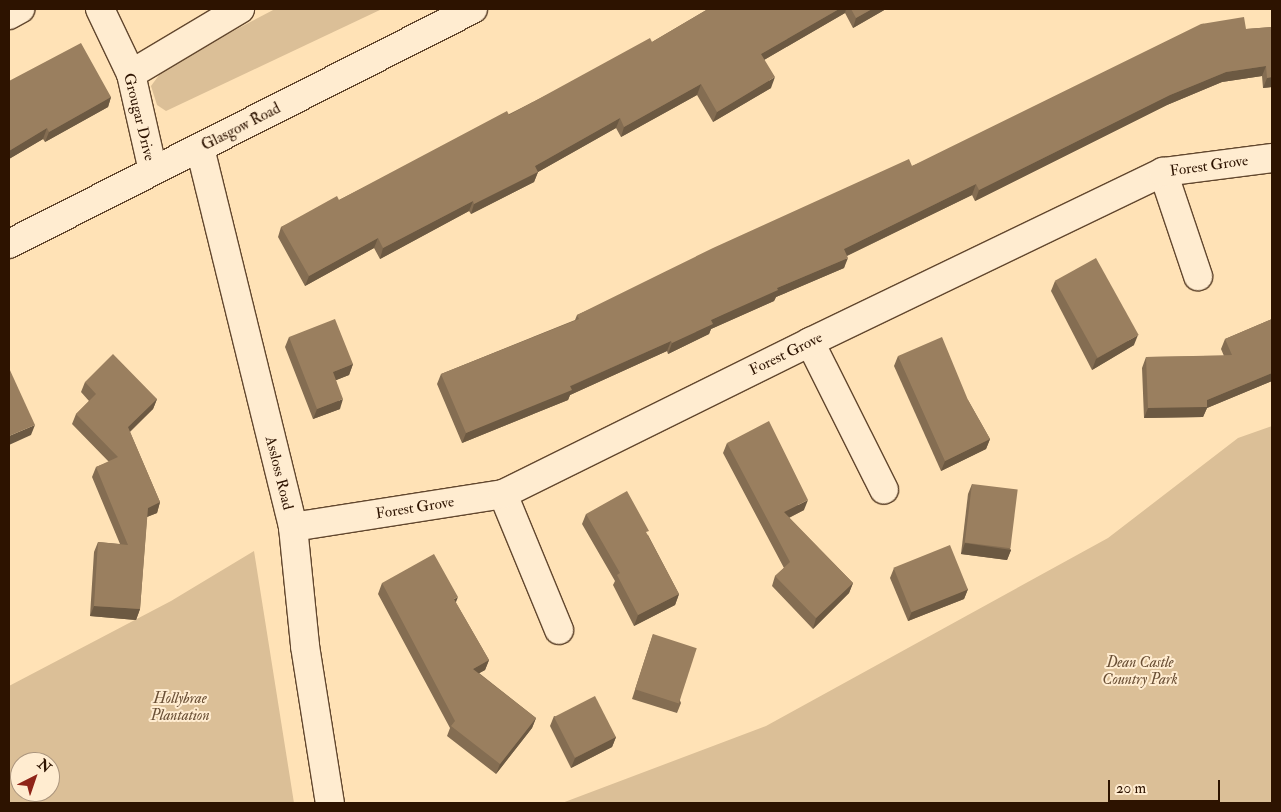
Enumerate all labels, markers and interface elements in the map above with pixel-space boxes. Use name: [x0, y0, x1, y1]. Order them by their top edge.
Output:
street label: Grougar Drive: [119, 71, 159, 163]
street label: Glasgow Road: [199, 99, 283, 155]
street label: Forest Grove: [1169, 152, 1249, 180]
street label: Forest Grove: [747, 329, 825, 379]
street label: Assloss Road: [261, 434, 297, 512]
street label: Forest Grove: [375, 493, 455, 523]
park label: Dean Castle Country Park: [1102, 653, 1178, 688]
park label: Hollybrae Plantation: [150, 689, 210, 724]
north arrow: [10, 752, 60, 802]
text: N: [34, 756, 55, 777]
scale bar: [1111, 770, 1224, 802]
text: 20 m: [1116, 779, 1146, 798]

